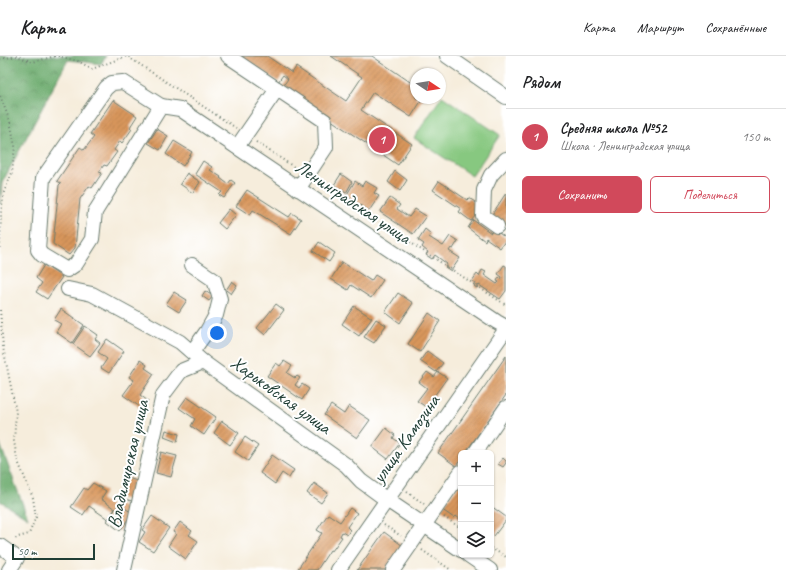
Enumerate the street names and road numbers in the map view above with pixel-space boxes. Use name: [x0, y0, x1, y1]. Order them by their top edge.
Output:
street label: Ленинградская улица: [291, 154, 417, 250]
street label: Харьковская улица: [226, 351, 337, 440]
street label: улица Камозина: [366, 389, 446, 489]
street label: Владимирская улица: [102, 396, 155, 530]

